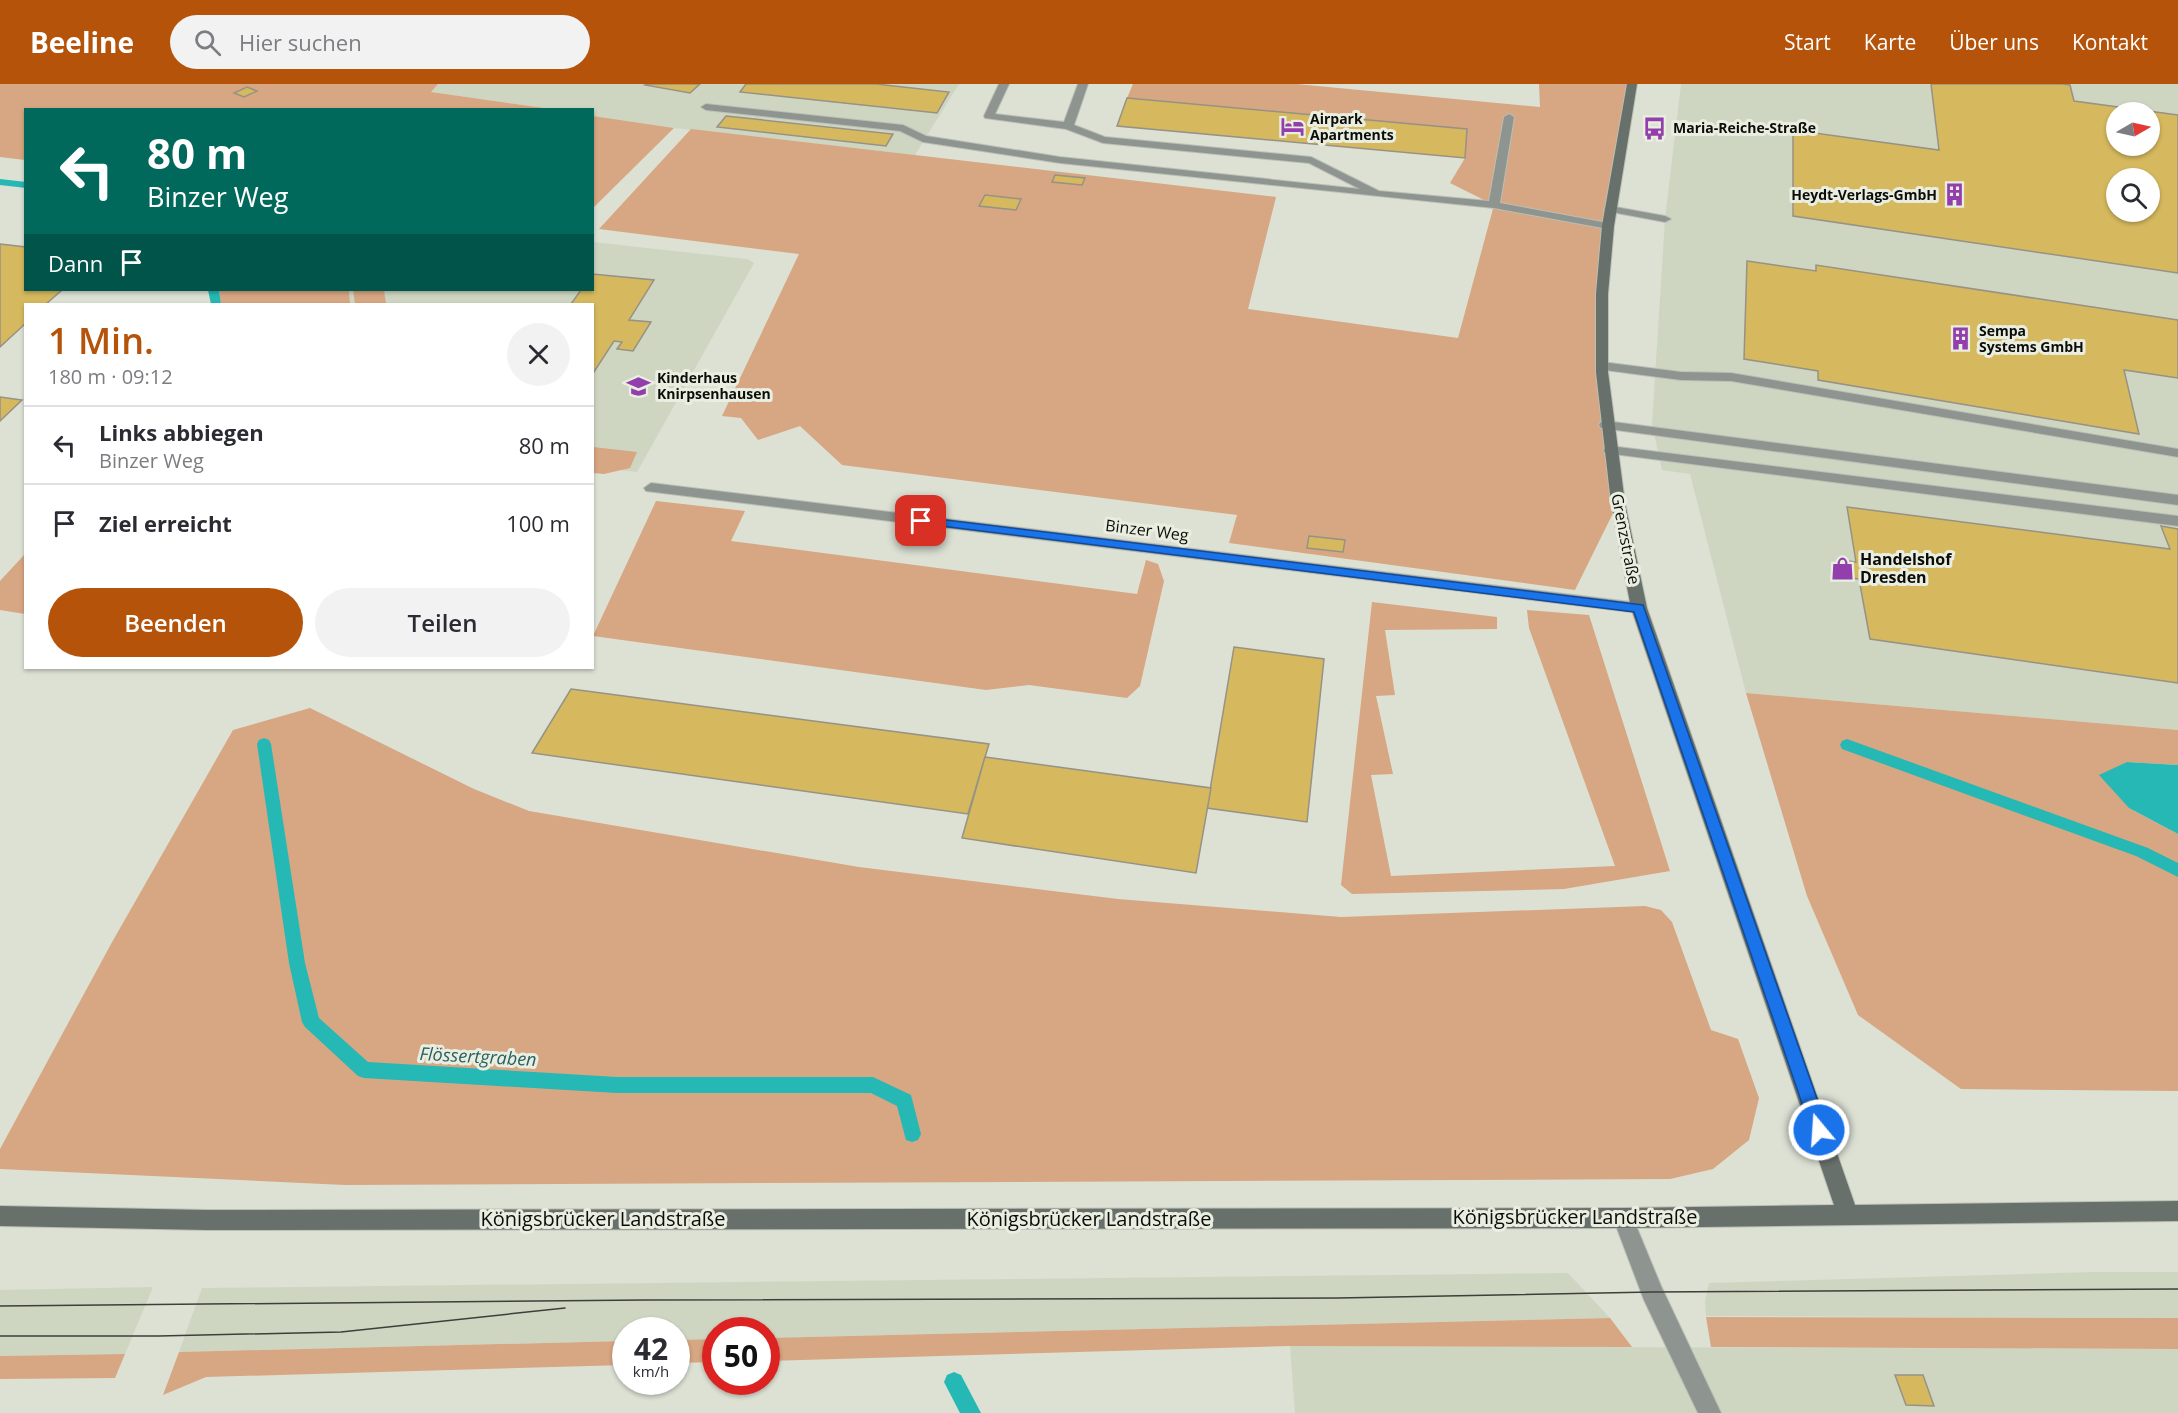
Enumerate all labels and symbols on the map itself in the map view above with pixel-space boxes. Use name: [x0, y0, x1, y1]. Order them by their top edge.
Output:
north arrow: [2106, 102, 2160, 156]
place label: Airpark Apartments: [1310, 109, 1394, 144]
hotel icon: Airpark Apartments: [1279, 114, 1305, 140]
bus stop icon: Maria-Reiche-Straße: [1642, 115, 1668, 141]
place label: Maria-Reiche-Straße: [1673, 118, 1816, 137]
building icon: Heydt-Verlags-GmbH: [1942, 182, 1968, 208]
place label: Heydt-Verlags-GmbH: [1791, 185, 1937, 204]
place label: Sempa Systems GmbH: [1979, 321, 2084, 356]
building icon: Sempa Systems GmbH: [1948, 326, 1974, 352]
place label: Kinderhaus Knirpsenhausen: [657, 368, 771, 403]
school or university icon: Kinderhaus Knirpsenhausen: [626, 373, 652, 399]
street label: Grenzstraße: [1606, 492, 1646, 586]
pin: [895, 495, 946, 546]
street label: Binzer Weg: [1104, 514, 1190, 546]
place label: Handelshof Dresden: [1860, 548, 1952, 588]
shop icon: Handelshof Dresden: [1829, 555, 1855, 581]
water label: Flössertgraben: [419, 1041, 537, 1071]
position arrow: [1787, 1098, 1851, 1162]
street label: Königsbrücker Landstraße: [1452, 1203, 1698, 1230]
street label: Königsbrücker Landstraße: [480, 1205, 726, 1232]
street label: Königsbrücker Landstraße: [966, 1205, 1212, 1232]
speed limit sign: 50: [702, 1317, 780, 1395]

